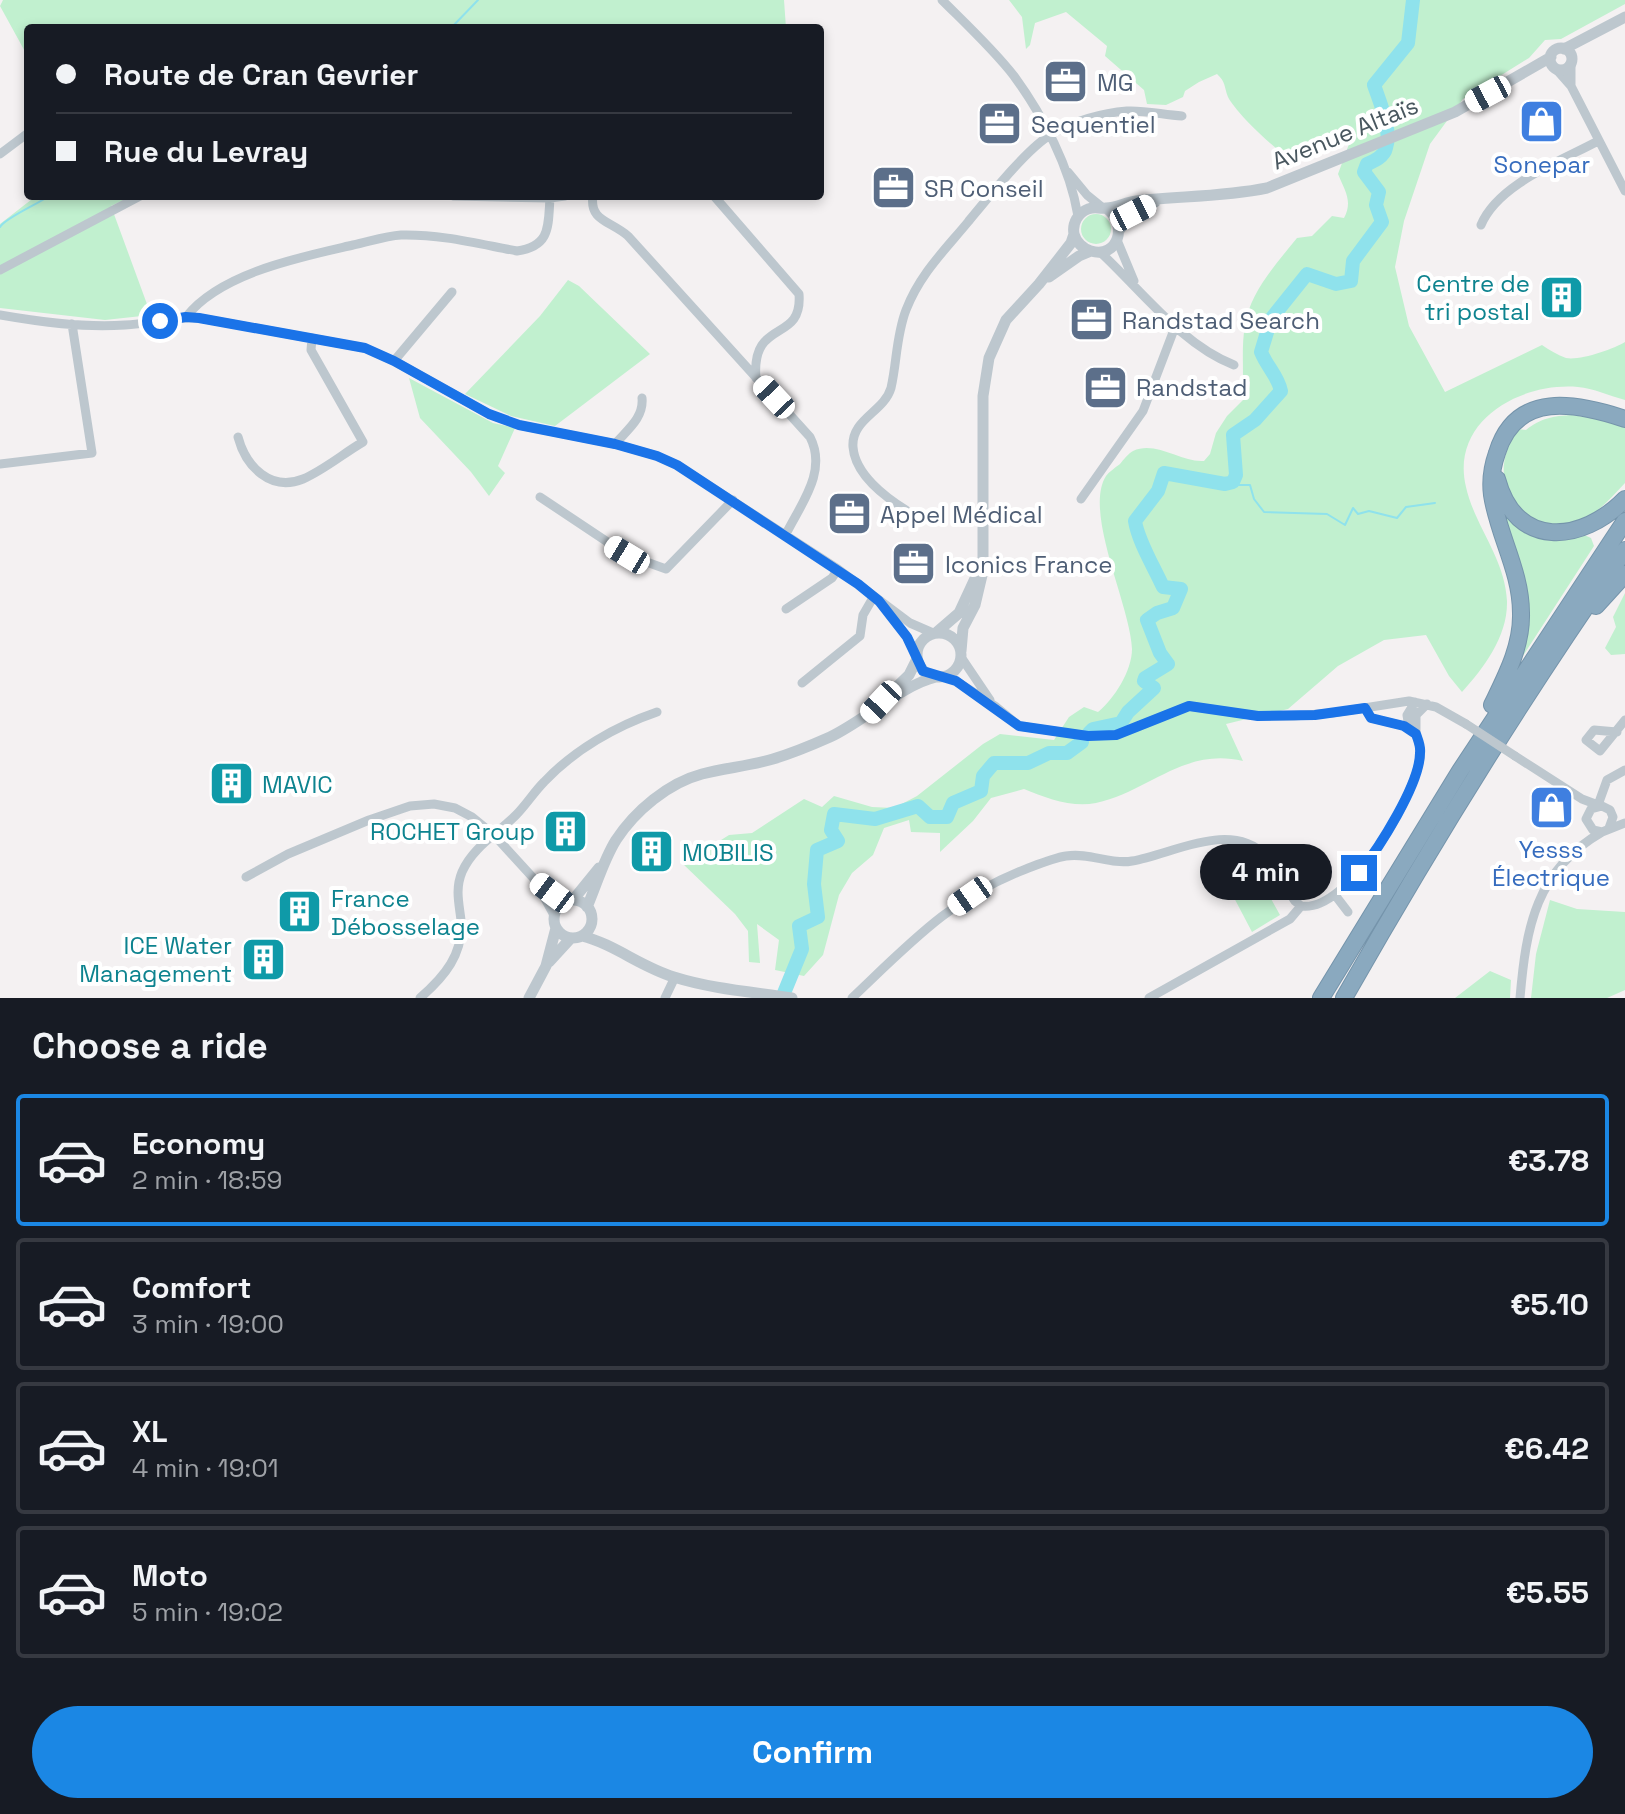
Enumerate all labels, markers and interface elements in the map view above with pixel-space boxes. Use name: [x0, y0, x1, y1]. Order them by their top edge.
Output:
text: Route de Cran Gevrier: [104, 55, 418, 94]
office icon: MG: [1042, 58, 1090, 106]
place label: MG: [1097, 67, 1134, 98]
car: [1461, 72, 1515, 116]
street label: Avenue Altaïs: [1267, 90, 1423, 176]
shop icon: Sonepar: [1518, 98, 1566, 146]
office icon: Sequentiel: [976, 100, 1024, 148]
place label: Sequentiel: [1031, 109, 1156, 140]
text: Rue du Levray: [104, 132, 308, 171]
place label: Sonepar: [1494, 149, 1590, 180]
office icon: SR Conseil: [869, 164, 917, 212]
place label: SR Conseil: [924, 173, 1044, 204]
car: [1106, 191, 1160, 235]
place label: Centre de tri postal: [1416, 268, 1530, 327]
building icon: Centre de tri postal: [1537, 273, 1585, 321]
office icon: Randstad Search: [1067, 296, 1115, 344]
route start: [142, 303, 178, 339]
place label: Randstad Search: [1122, 305, 1320, 336]
office icon: Randstad: [1081, 363, 1129, 411]
car: [749, 371, 799, 423]
place label: Randstad: [1136, 372, 1247, 403]
office icon: Appel Médical: [825, 490, 873, 538]
place label: Appel Médical: [880, 499, 1043, 530]
car: [600, 532, 654, 578]
office icon: Iconics France: [890, 540, 938, 588]
place label: Iconics France: [945, 549, 1112, 580]
car: [856, 676, 906, 728]
building icon: MAVIC: [207, 760, 255, 808]
place label: MAVIC: [262, 769, 333, 800]
shop icon: Yesss Électrique: [1527, 783, 1575, 831]
building icon: ROCHET Group: [542, 807, 590, 855]
place label: ROCHET Group: [370, 816, 535, 847]
building icon: MOBILIS: [627, 828, 675, 876]
place label: Yesss Électrique: [1492, 834, 1610, 893]
place label: MOBILIS: [682, 837, 774, 868]
callout: 4 min: [1199, 845, 1331, 901]
text: 4 min: [1232, 855, 1300, 889]
route end: [1341, 855, 1377, 891]
car: [526, 869, 578, 917]
car: [943, 872, 997, 920]
place label: France Débosselage: [331, 883, 480, 942]
building icon: France Débosselage: [276, 888, 324, 936]
place label: ICE Water Management: [79, 930, 232, 989]
building icon: ICE Water Management: [239, 935, 287, 983]
text: Choose a ride: [32, 1023, 268, 1069]
icon: car: [36, 1124, 108, 1196]
text: Economy: [132, 1124, 265, 1163]
text: €3.78: [1508, 1141, 1589, 1180]
text: 2 min · 18:59: [132, 1163, 282, 1197]
icon: car: [36, 1268, 108, 1340]
text: Comfort: [132, 1268, 251, 1307]
text: €5.10: [1510, 1285, 1589, 1324]
text: 3 min · 19:00: [132, 1307, 284, 1341]
icon: car: [36, 1412, 108, 1484]
text: XL: [132, 1412, 168, 1451]
text: €6.42: [1504, 1429, 1589, 1468]
text: 4 min · 19:01: [132, 1451, 279, 1485]
icon: car: [36, 1556, 108, 1628]
text: Moto: [132, 1556, 208, 1595]
text: €5.55: [1506, 1573, 1589, 1612]
text: 5 min · 19:02: [132, 1595, 283, 1629]
button: Confirm: [32, 1706, 1593, 1798]

